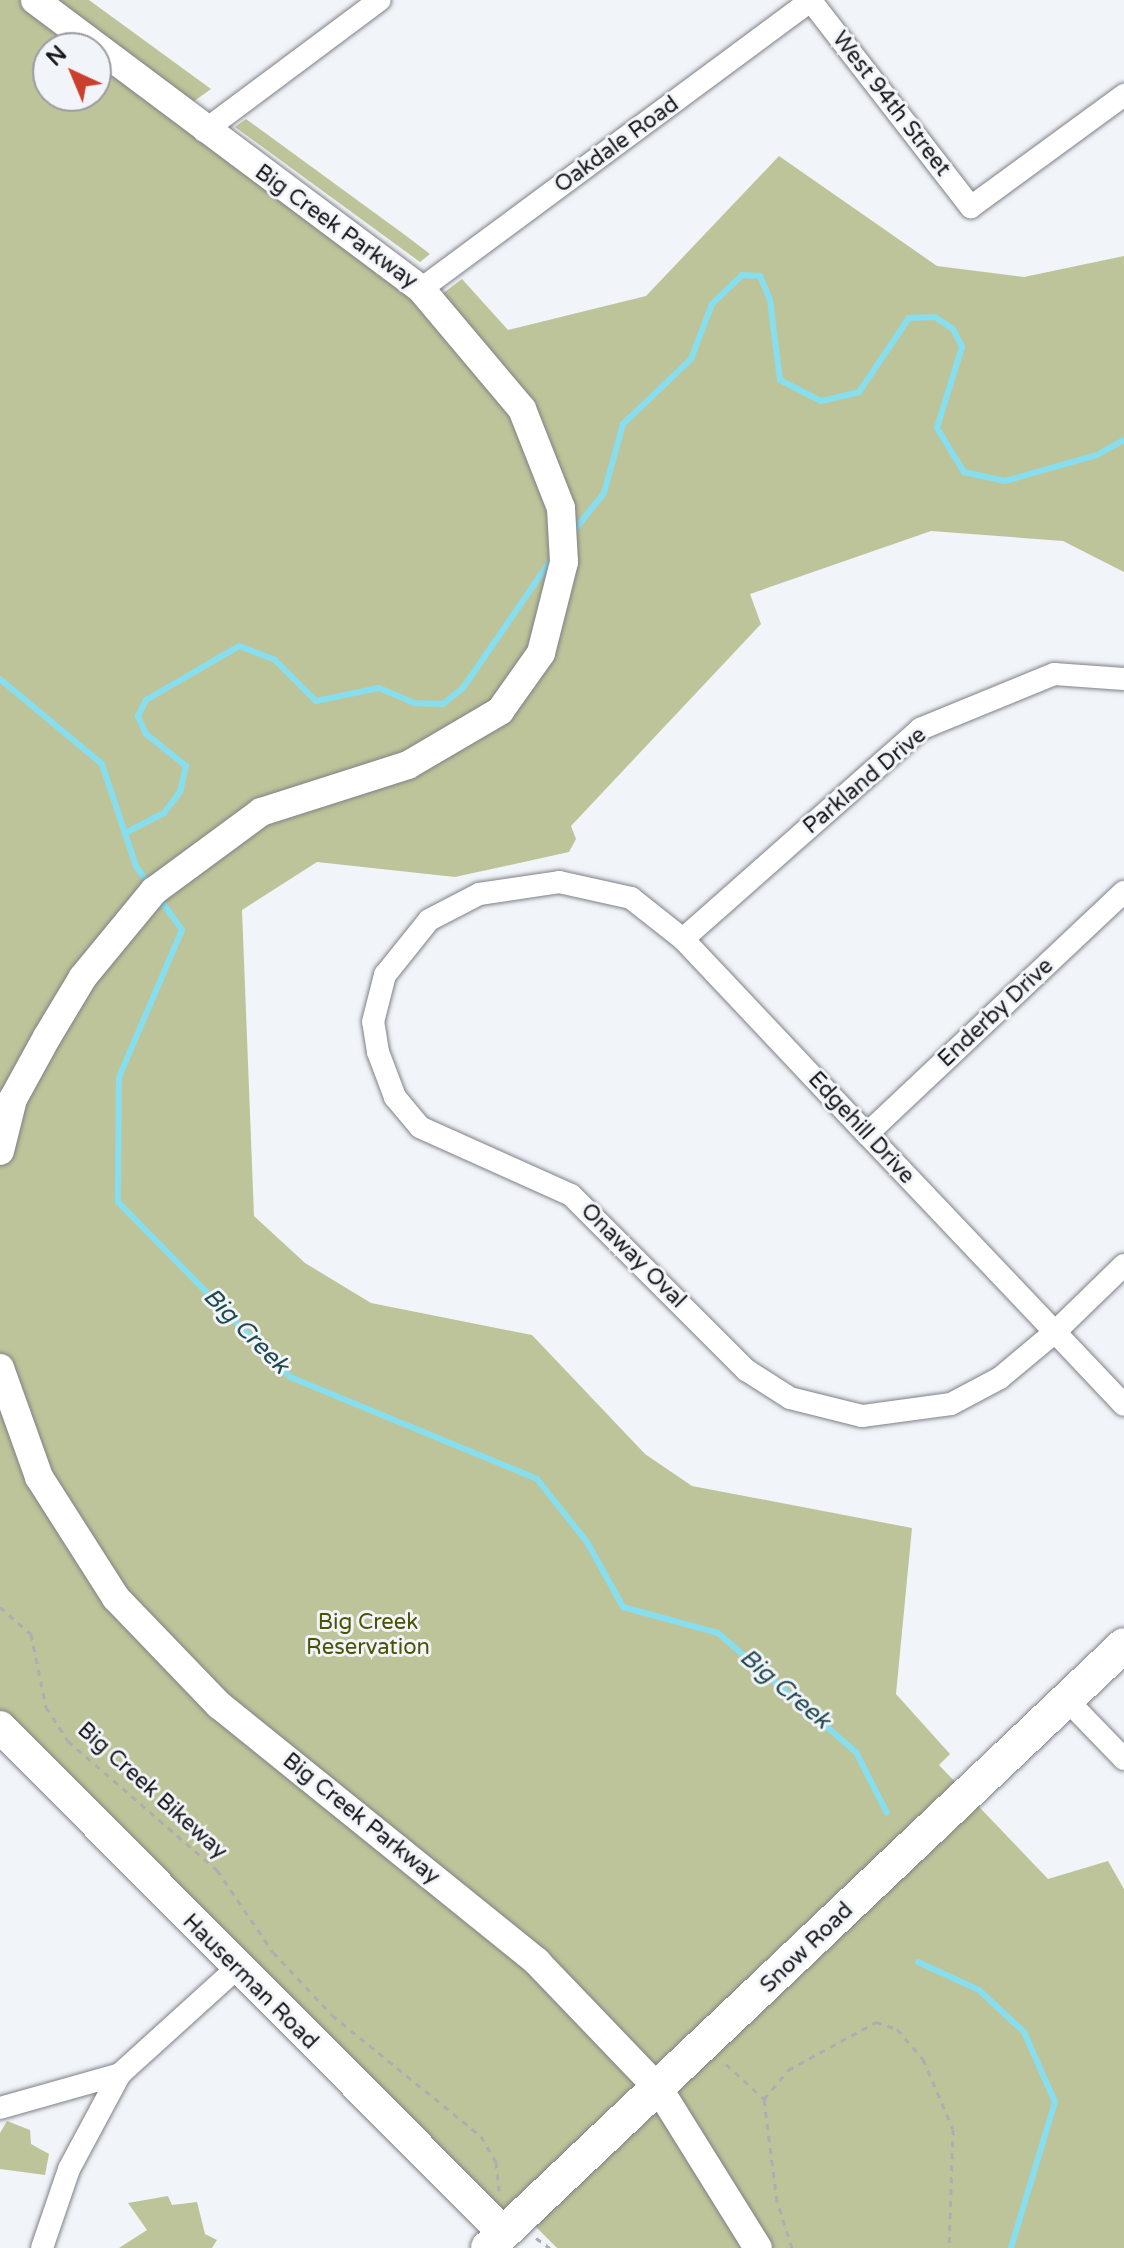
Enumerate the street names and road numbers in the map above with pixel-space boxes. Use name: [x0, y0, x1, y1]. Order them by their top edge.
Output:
street label: West 94th Street: [826, 26, 956, 182]
street label: Oakdale Road: [550, 91, 684, 199]
street label: Big Creek Parkway: [250, 159, 422, 295]
street label: Parkland Drive: [798, 722, 932, 840]
street label: Enderby Drive: [933, 953, 1059, 1073]
street label: Edgehill Drive: [802, 1066, 920, 1190]
street label: Onaway Oval: [575, 1198, 691, 1314]
street label: Big Creek Bikeway: [72, 1717, 232, 1865]
street label: Big Creek Parkway: [277, 1748, 445, 1890]
street label: Snow Road: [755, 1897, 859, 1999]
street label: Hauserman Road: [177, 1909, 323, 2055]

